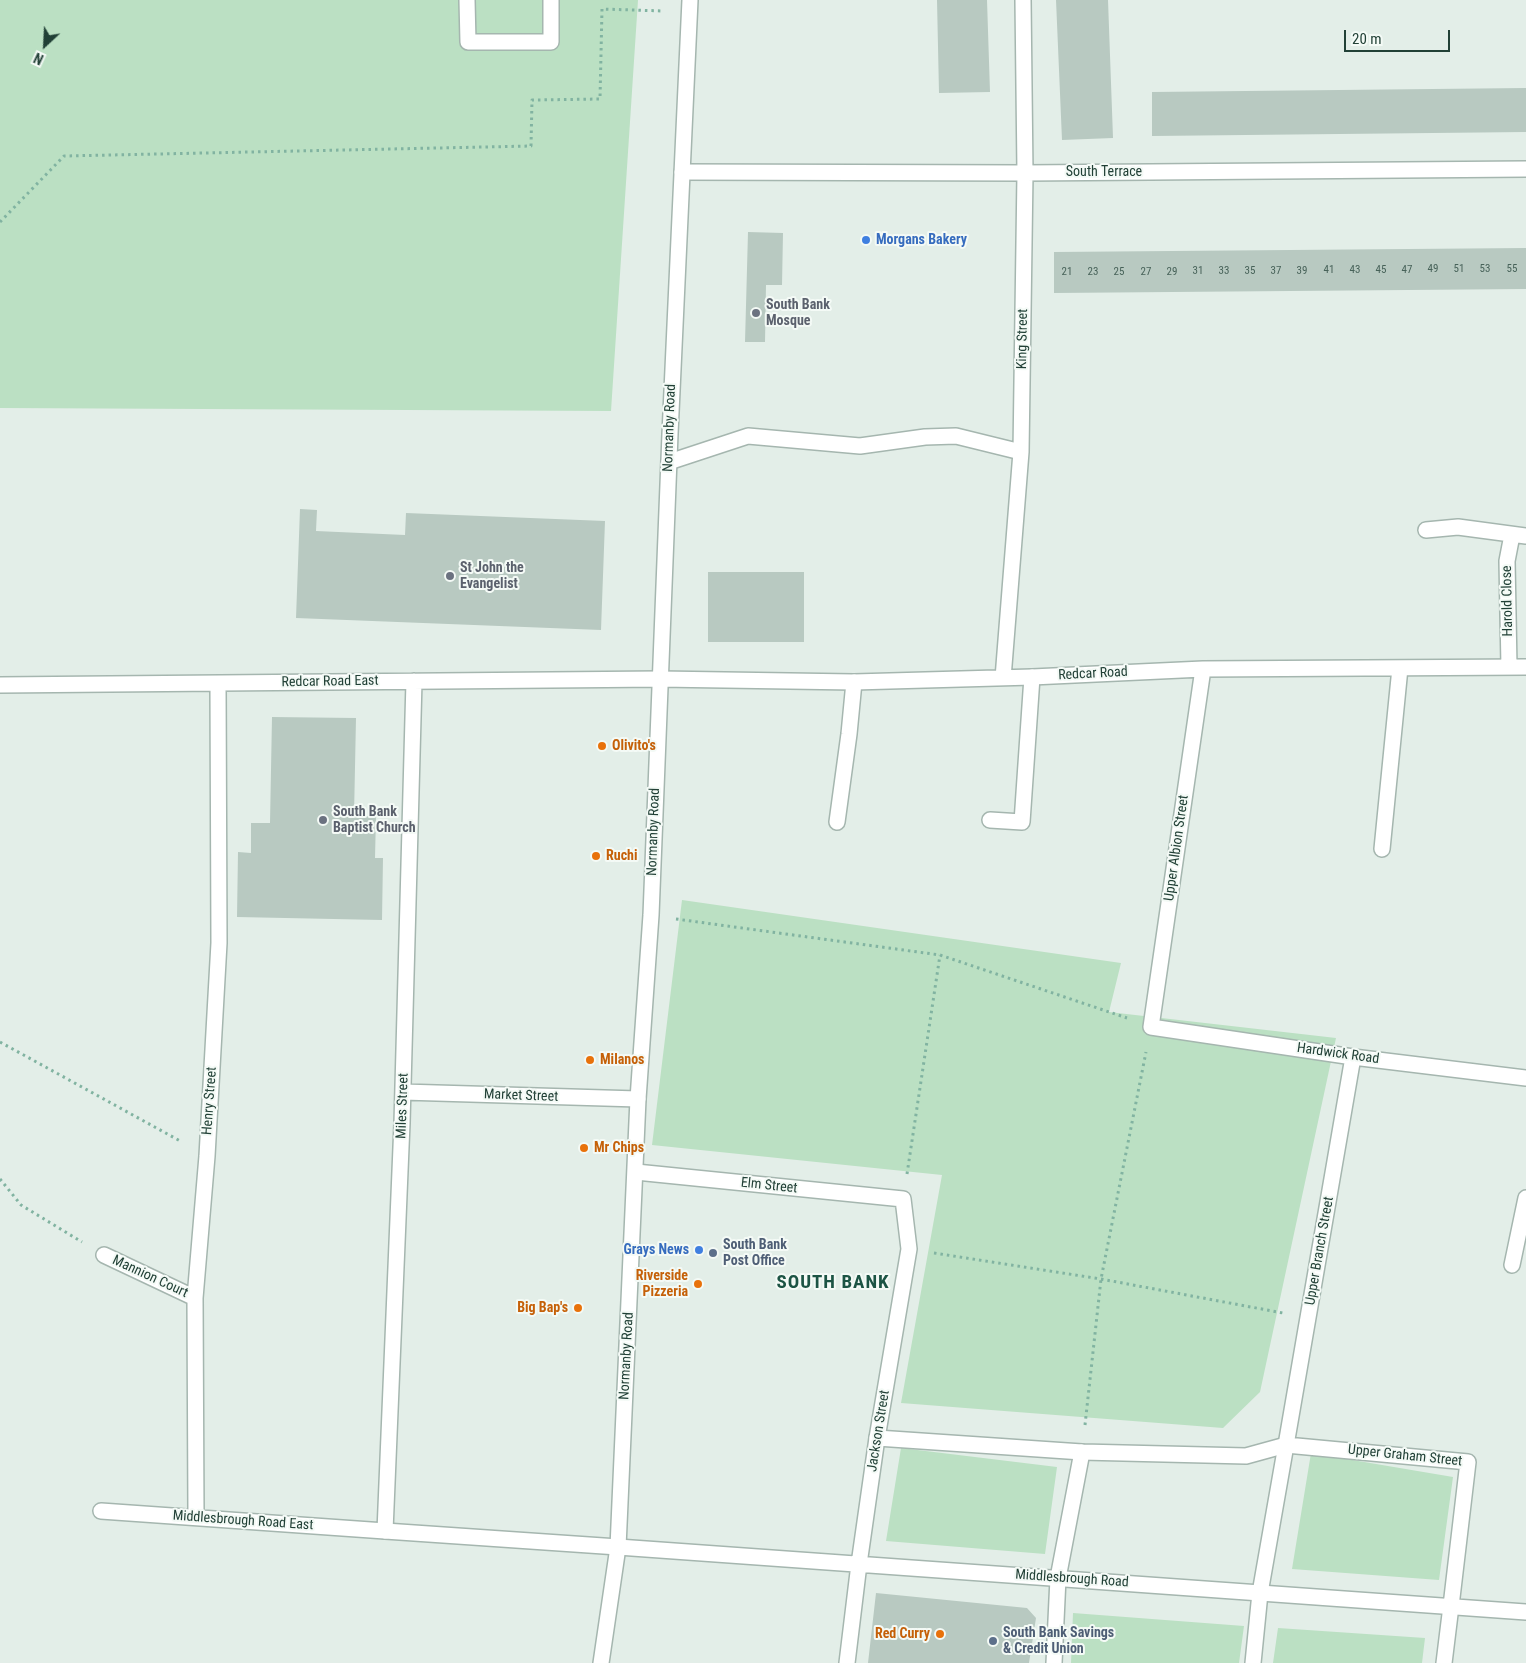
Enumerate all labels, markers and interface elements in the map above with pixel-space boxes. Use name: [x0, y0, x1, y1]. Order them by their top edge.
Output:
north arrow: [20, 20, 70, 70]
scale bar: [1346, 20, 1452, 52]
text: 20 m: [1352, 30, 1382, 48]
text: N: [31, 50, 46, 68]
street label: South Terrace: [1066, 164, 1142, 180]
place label: Morgans Bakery: [876, 232, 967, 248]
marker: Morgans Bakery: [860, 234, 872, 246]
house number: 49: [1428, 262, 1438, 276]
house number: 51: [1454, 262, 1464, 276]
house number: 53: [1480, 262, 1490, 276]
house number: 55: [1507, 262, 1517, 276]
house number: 41: [1324, 263, 1334, 277]
house number: 43: [1350, 263, 1360, 277]
house number: 45: [1376, 263, 1386, 277]
house number: 47: [1402, 263, 1412, 277]
house number: 31: [1193, 264, 1203, 278]
house number: 33: [1219, 264, 1229, 278]
house number: 35: [1245, 264, 1255, 278]
house number: 37: [1271, 264, 1281, 278]
house number: 39: [1297, 264, 1307, 278]
house number: 21: [1062, 265, 1072, 279]
house number: 23: [1088, 265, 1098, 279]
house number: 25: [1114, 265, 1124, 279]
house number: 27: [1141, 265, 1151, 279]
house number: 29: [1167, 265, 1177, 279]
place label: South Bank Mosque: [766, 297, 830, 330]
marker: South Bank Mosque: [750, 307, 762, 319]
street label: King Street: [1014, 309, 1032, 369]
street label: Normanby Road: [660, 384, 680, 472]
place label: St John the Evangelist: [460, 560, 524, 592]
street label: Harold Close: [1499, 565, 1517, 637]
marker: St John the Evangelist: [444, 570, 456, 582]
street label: Redcar Road: [1058, 664, 1128, 684]
street label: Redcar Road East: [281, 673, 379, 691]
place label: Olivito's: [612, 738, 656, 754]
marker: Olivito's: [596, 740, 608, 752]
street label: Normanby Road: [644, 788, 664, 876]
street label: Upper Albion Street: [1161, 794, 1193, 902]
place label: South Bank Baptist Church: [333, 804, 416, 836]
marker: South Bank Baptist Church: [317, 814, 329, 826]
place label: Ruchi: [606, 848, 637, 864]
marker: Ruchi: [590, 850, 602, 862]
street label: Hardwick Road: [1296, 1040, 1380, 1068]
place label: Milanos: [600, 1052, 644, 1068]
marker: Milanos: [584, 1054, 596, 1066]
street label: Henry Street: [199, 1066, 221, 1136]
street label: Miles Street: [393, 1073, 413, 1139]
street label: Market Street: [484, 1086, 558, 1106]
place label: Mr Chips: [594, 1140, 644, 1156]
marker: Mr Chips: [578, 1142, 590, 1154]
street label: Elm Street: [740, 1175, 798, 1197]
street label: Upper Branch Street: [1302, 1195, 1338, 1307]
place label: South Bank Post Office: [723, 1237, 787, 1270]
place label: Grays News: [624, 1242, 689, 1258]
marker: Grays News: [693, 1244, 705, 1256]
marker: South Bank Post Office: [707, 1247, 719, 1259]
street label: Mannion Court: [109, 1252, 191, 1302]
place label: Riverside Pizzeria: [636, 1268, 688, 1300]
district label: SOUTH BANK: [775, 1272, 891, 1294]
marker: Riverside Pizzeria: [692, 1278, 704, 1290]
place label: Big Bap's: [517, 1300, 568, 1316]
marker: Big Bap's: [572, 1302, 584, 1314]
street label: Normanby Road: [616, 1312, 638, 1400]
street label: Jackson Street: [864, 1389, 894, 1473]
street label: Upper Graham Street: [1347, 1442, 1463, 1470]
street label: Middlesbrough Road East: [172, 1508, 314, 1534]
street label: Middlesbrough Road: [1015, 1567, 1129, 1591]
place label: South Bank Savings & Credit Union: [1003, 1625, 1114, 1658]
place label: Red Curry: [875, 1626, 930, 1642]
marker: Red Curry: [934, 1628, 946, 1640]
marker: South Bank Savings & Credit Union: [987, 1635, 999, 1647]

